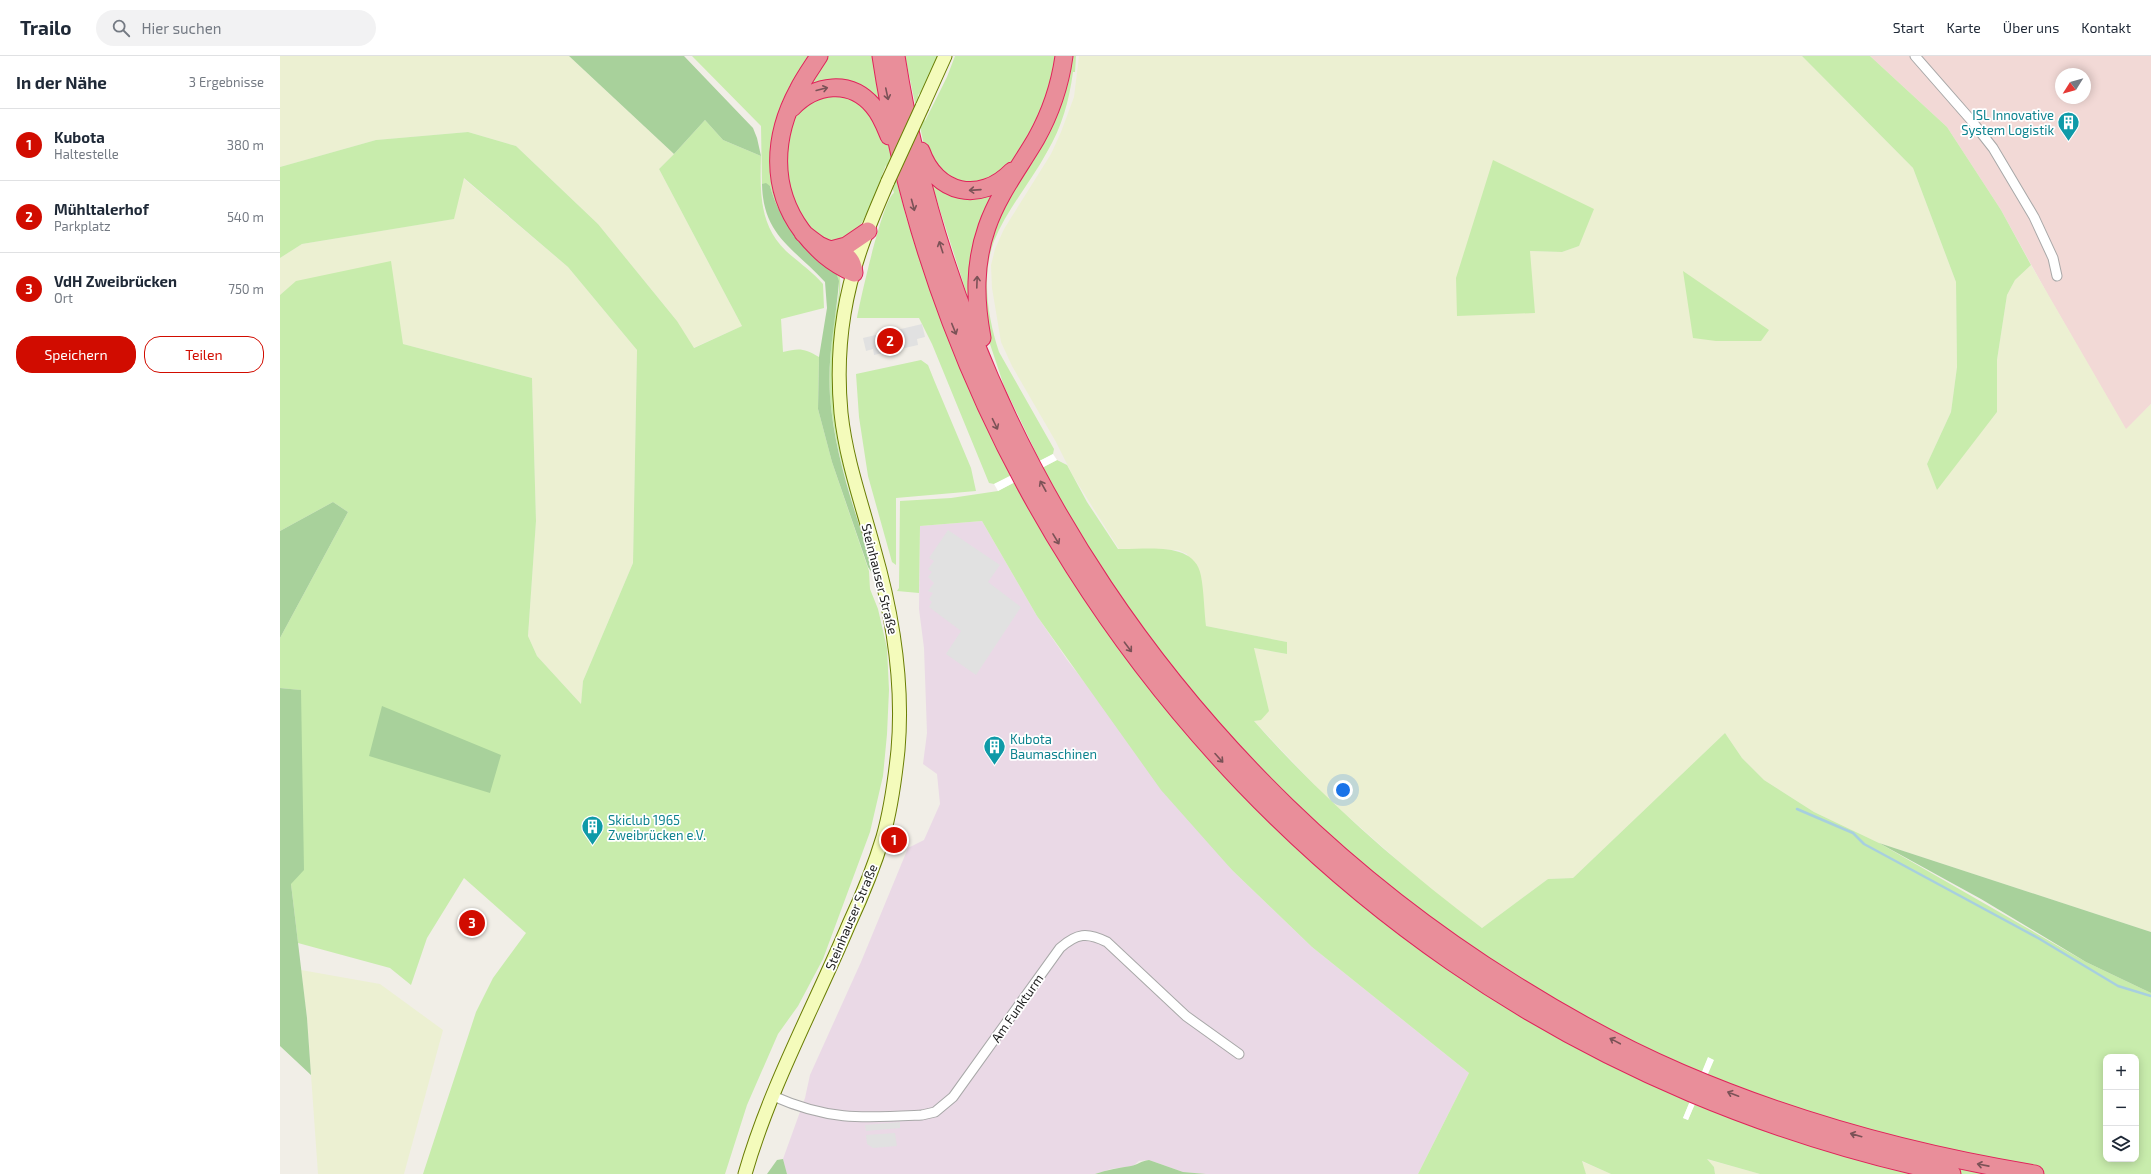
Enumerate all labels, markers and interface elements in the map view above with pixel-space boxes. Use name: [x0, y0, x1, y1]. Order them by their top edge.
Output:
search box: [96, 10, 376, 46]
text: Trailo: [20, 16, 72, 39]
icon: search: [110, 17, 132, 39]
text: Hier suchen: [142, 19, 221, 37]
text: Start: [1893, 19, 1924, 36]
text: Karte: [1946, 19, 1981, 36]
text: Über uns: [2003, 19, 2059, 36]
text: Kontakt: [2081, 19, 2131, 36]
north arrow: [2055, 68, 2091, 104]
text: In der Nähe: [16, 72, 107, 92]
text: 3 Ergebnisse: [189, 74, 264, 90]
one-way arrow: [815, 85, 828, 93]
one-way arrow: [884, 88, 892, 101]
place label: ISL Innovative System Logistik: [1961, 107, 2054, 138]
building icon: ISL Innovative System Logistik: [2056, 109, 2082, 142]
text: Kubota: [54, 128, 105, 146]
text: 1: [26, 137, 32, 153]
text: 380 m: [227, 137, 264, 153]
text: Haltestelle: [54, 146, 119, 162]
one-way arrow: [969, 187, 982, 194]
one-way arrow: [910, 199, 917, 212]
text: Mühltalerhof: [54, 200, 149, 218]
text: 2: [25, 209, 33, 225]
text: 540 m: [227, 209, 264, 225]
text: Parkplatz: [54, 218, 111, 234]
one-way arrow: [937, 241, 945, 253]
text: VdH Zweibrücken: [54, 272, 177, 290]
one-way arrow: [973, 276, 980, 289]
text: 3: [25, 281, 33, 297]
text: 750 m: [228, 281, 264, 297]
text: Ort: [54, 290, 73, 306]
one-way arrow: [950, 322, 958, 334]
pin: 2: [877, 326, 903, 356]
button: Speichern: [16, 336, 136, 373]
button: Teilen: [144, 336, 264, 373]
one-way arrow: [992, 418, 999, 430]
one-way arrow: [1038, 480, 1046, 492]
street label: Steinhauser Straße: [858, 522, 902, 636]
one-way arrow: [1052, 533, 1060, 545]
one-way arrow: [1124, 641, 1132, 652]
place label: Kubota Baumaschinen: [1010, 731, 1097, 762]
building icon: Kubota Baumaschinen: [982, 733, 1008, 766]
one-way arrow: [1214, 753, 1223, 763]
your location: [1333, 780, 1353, 800]
place label: Skiclub 1965 Zweibrücken e.V.: [608, 812, 706, 843]
building icon: Skiclub 1965 Zweibrücken e.V.: [579, 814, 605, 847]
pin: 1: [881, 825, 907, 855]
street label: Steinhauser Straße: [821, 862, 881, 972]
pin: 3: [459, 908, 485, 938]
street label: Am Funkturm: [988, 971, 1046, 1045]
one-way arrow: [1609, 1037, 1621, 1045]
map controls: [2103, 1054, 2139, 1162]
button: +: [2103, 1054, 2139, 1090]
one-way arrow: [1728, 1090, 1740, 1098]
button: −: [2103, 1090, 2139, 1126]
button: layers: [2103, 1126, 2139, 1162]
one-way arrow: [1850, 1131, 1863, 1138]
one-way arrow: [1977, 1161, 1990, 1169]

